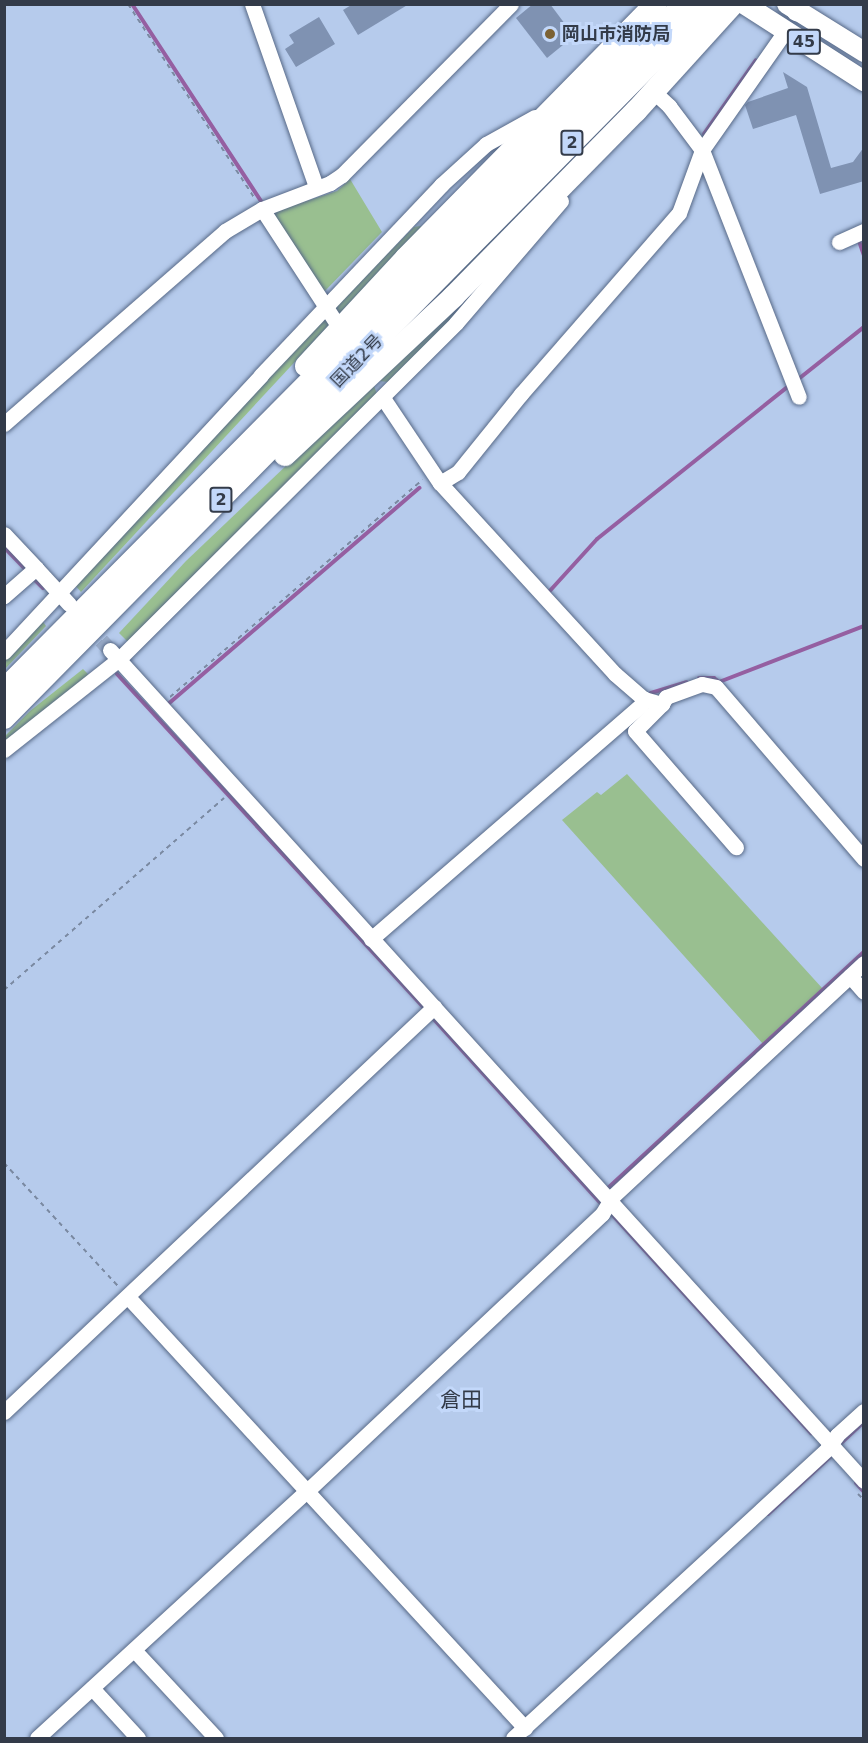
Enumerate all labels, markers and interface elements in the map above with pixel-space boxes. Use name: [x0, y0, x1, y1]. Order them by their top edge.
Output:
place label: 岡山市消防局: [562, 23, 670, 45]
marker: 岡山市消防局: [543, 27, 557, 41]
road number: 45: [786, 29, 822, 55]
road number: 2: [560, 130, 584, 156]
street label: 国道2号: [326, 330, 388, 392]
road number: 2: [209, 487, 233, 513]
district label: 倉田: [440, 1387, 482, 1413]

